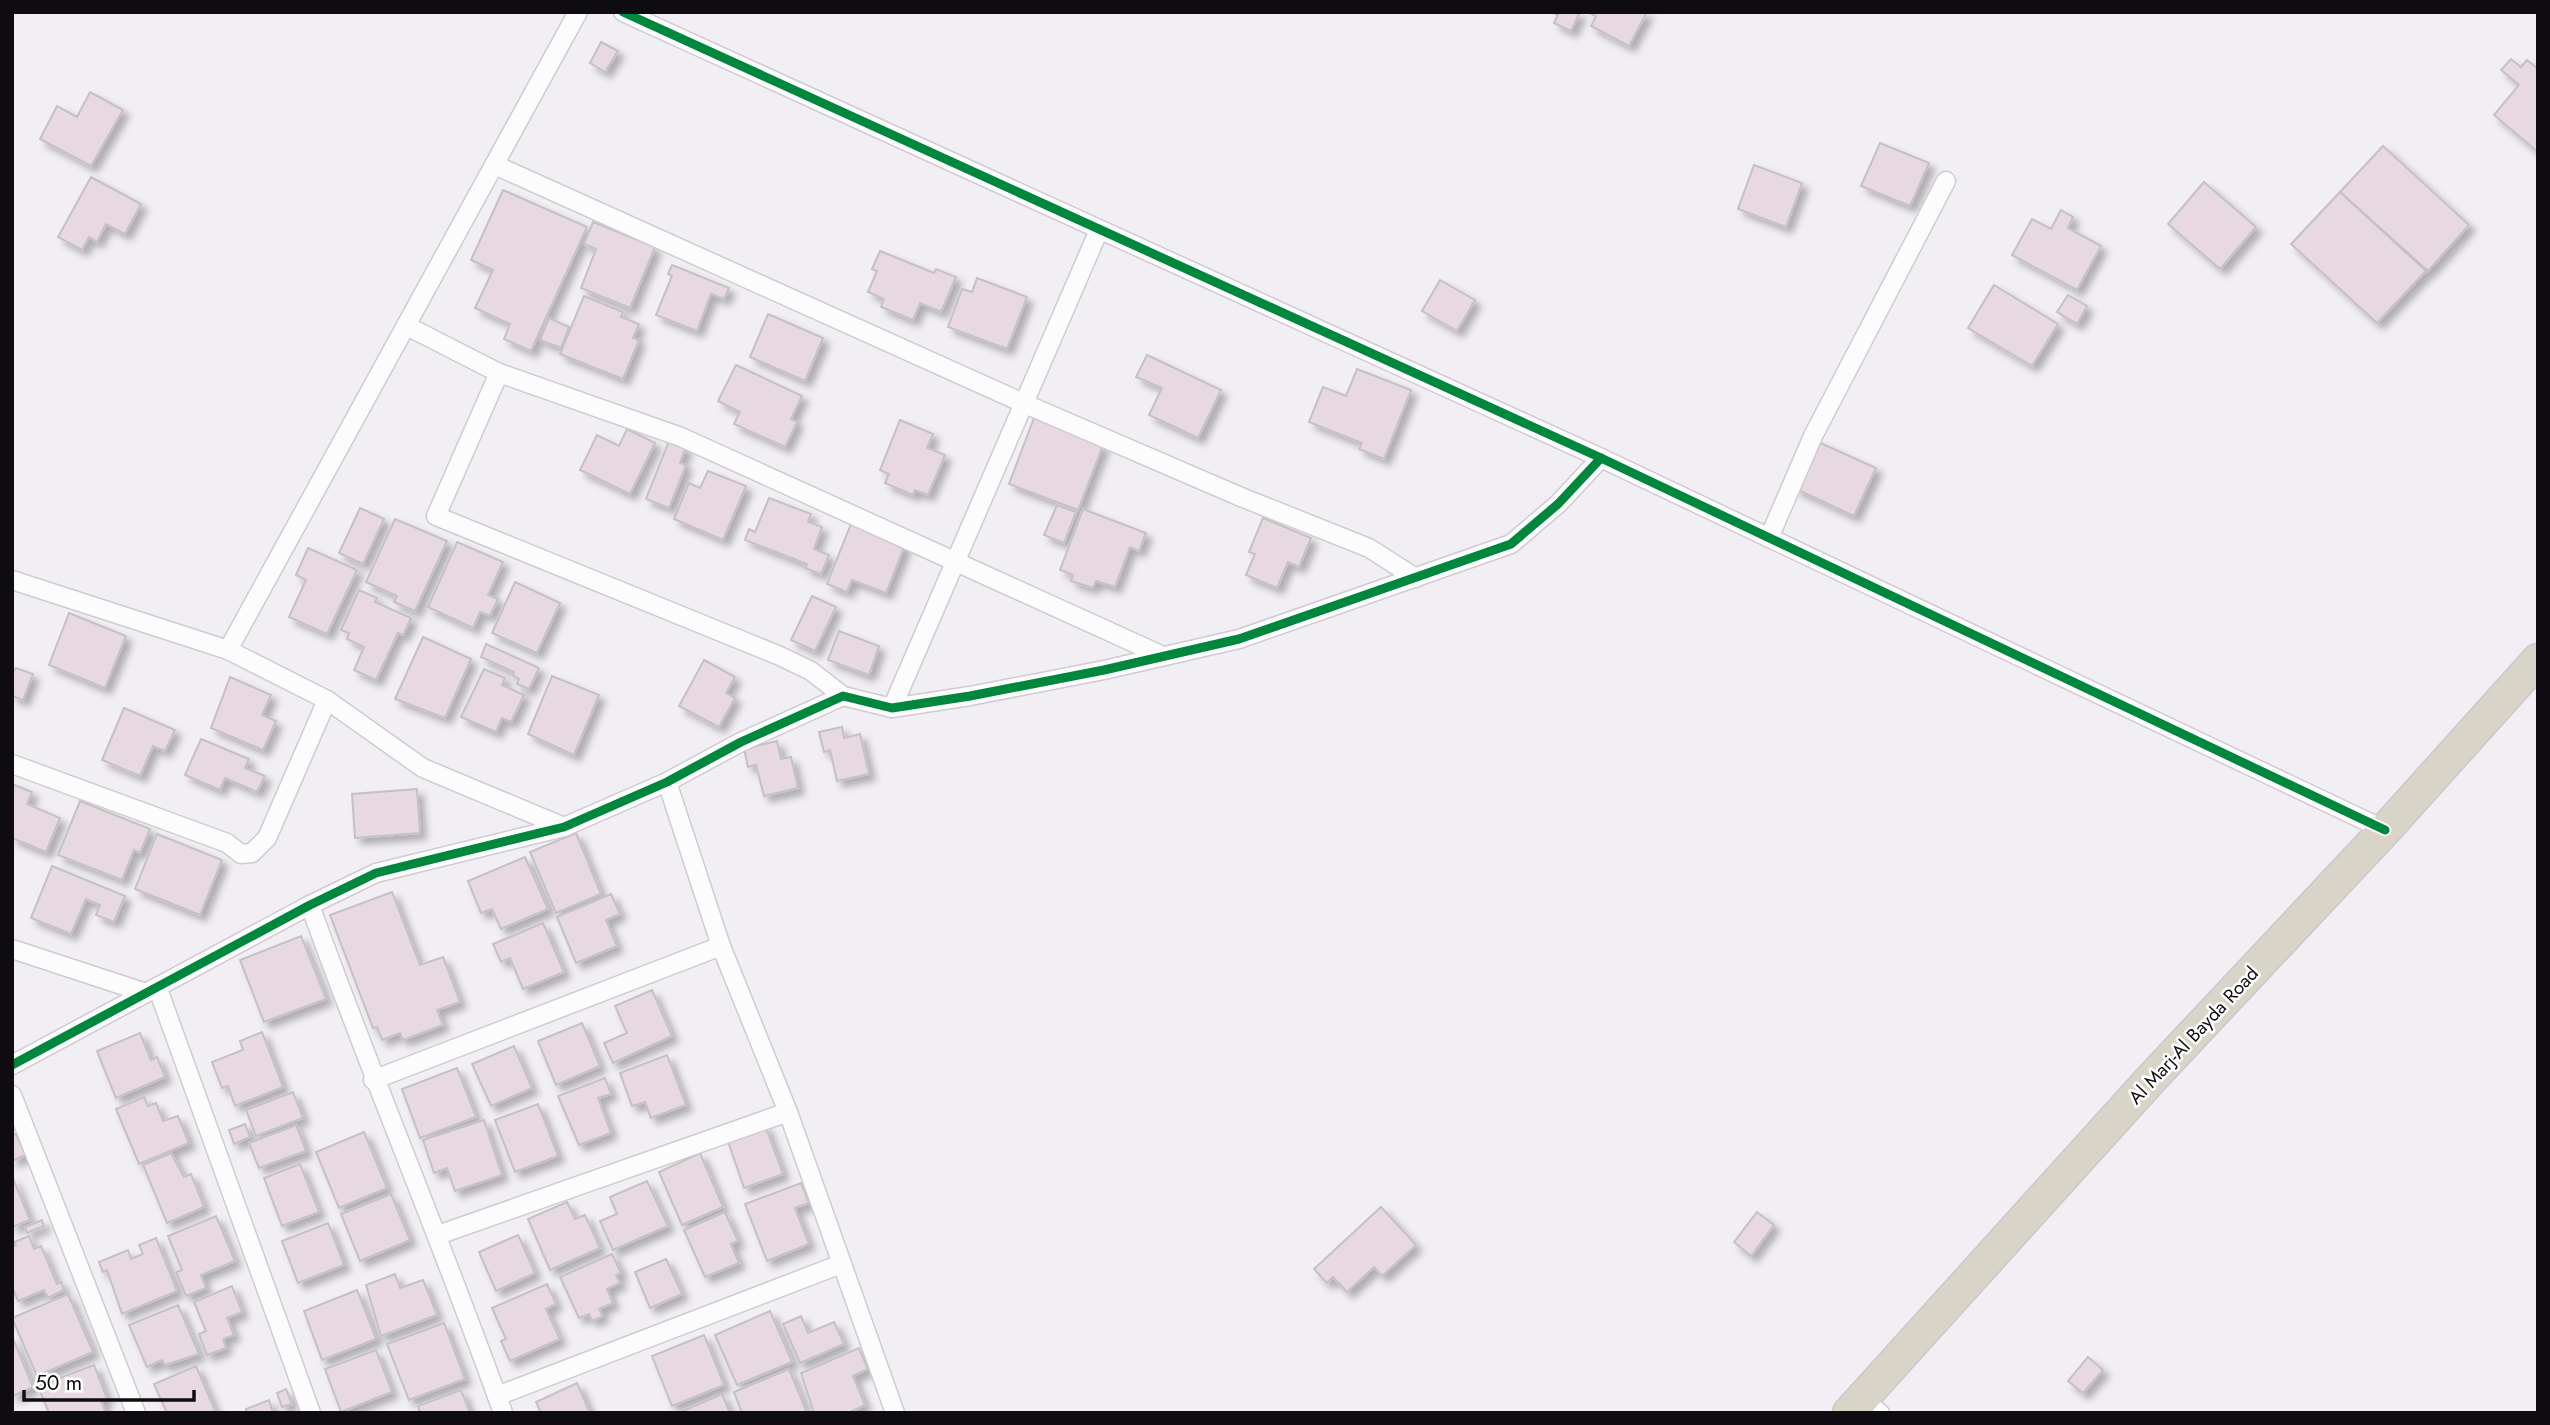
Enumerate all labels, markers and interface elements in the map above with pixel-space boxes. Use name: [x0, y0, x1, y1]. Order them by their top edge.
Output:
street label: Al Marj-Al Bayda Road: [2122, 960, 2265, 1110]
scale bar: [24, 1358, 194, 1402]
text: 50 m: [35, 1368, 82, 1398]

